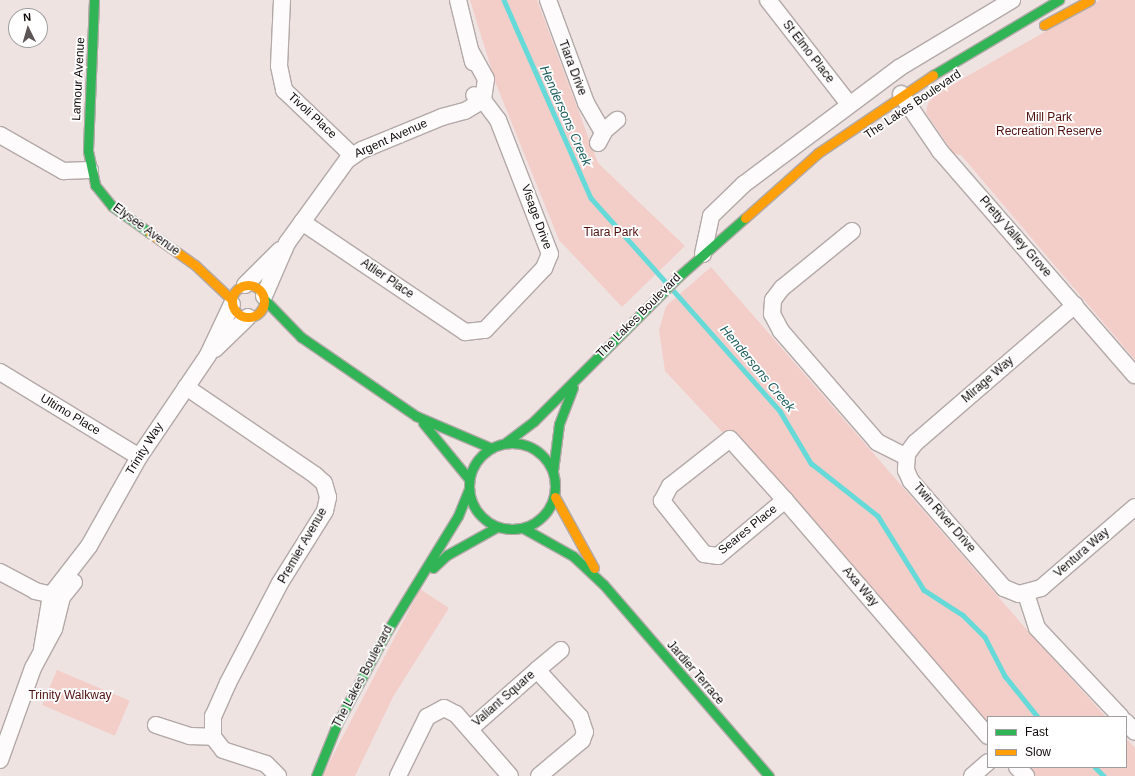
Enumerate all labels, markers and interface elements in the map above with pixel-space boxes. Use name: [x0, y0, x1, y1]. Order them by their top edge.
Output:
north arrow: [8, 8, 48, 48]
text: N: [23, 11, 32, 23]
street label: St Elmo Place: [779, 18, 837, 86]
street label: Lamour Avenue: [70, 36, 88, 122]
street label: Tiara Drive: [555, 38, 589, 98]
water label: Hendersons Creek: [536, 63, 594, 169]
street label: The Lakes Boulevard: [862, 67, 964, 143]
street label: Tivoli Place: [285, 90, 339, 142]
park label: Mill Park Recreation Reserve: [996, 111, 1102, 139]
street label: Argent Avenue: [352, 116, 430, 162]
street label: Visage Drive: [518, 183, 554, 251]
street label: Pretty Valley Grove: [976, 194, 1054, 280]
street label: Elysee Avenue: [109, 201, 183, 259]
park label: Tiara Park: [584, 226, 638, 240]
street label: Atlier Place: [358, 256, 416, 302]
street label: The Lakes Boulevard: [594, 271, 684, 361]
water label: Hendersons Creek: [716, 322, 798, 416]
street label: Mirage Way: [959, 354, 1017, 406]
street label: Ultimo Place: [37, 391, 103, 439]
street label: Trinity Way: [123, 420, 167, 478]
street label: Twin River Drive: [910, 480, 978, 556]
street label: Seares Place: [716, 502, 780, 558]
street label: Premier Avenue: [275, 505, 331, 587]
street label: Ventura Way: [1052, 525, 1112, 581]
street label: Axa Way: [839, 564, 881, 610]
street label: The Lakes Boulevard: [330, 624, 396, 730]
street label: Jardier Terrace: [663, 638, 727, 708]
street label: Valiant Square: [470, 668, 538, 730]
park label: Trinity Walkway: [28, 689, 112, 703]
legend: [987, 716, 1127, 768]
text: Fast: [1025, 725, 1048, 739]
text: Slow: [1025, 745, 1051, 759]

